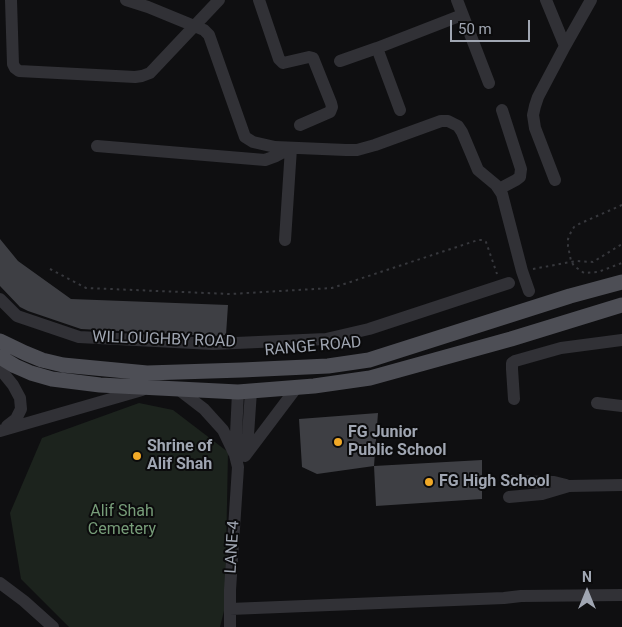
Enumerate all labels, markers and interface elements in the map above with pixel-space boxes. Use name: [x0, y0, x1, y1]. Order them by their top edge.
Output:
scale bar: [452, 10, 532, 42]
text: 50 m: [458, 20, 492, 38]
street label: WILLOUGHBY ROAD: [92, 328, 236, 352]
street label: RANGE ROAD: [264, 333, 362, 361]
place label: FG Junior Public School: [348, 423, 446, 461]
marker: FG Junior Public School: [332, 436, 344, 448]
place label: Shrine of Alif Shah: [147, 437, 212, 475]
marker: Shrine of Alif Shah: [131, 450, 143, 462]
place label: FG High School: [439, 472, 550, 492]
marker: FG High School: [423, 476, 435, 488]
park label: Alif Shah Cemetery: [88, 502, 156, 540]
street label: LANE-4: [222, 520, 244, 574]
north arrow: [562, 567, 612, 617]
text: N: [582, 569, 592, 585]

